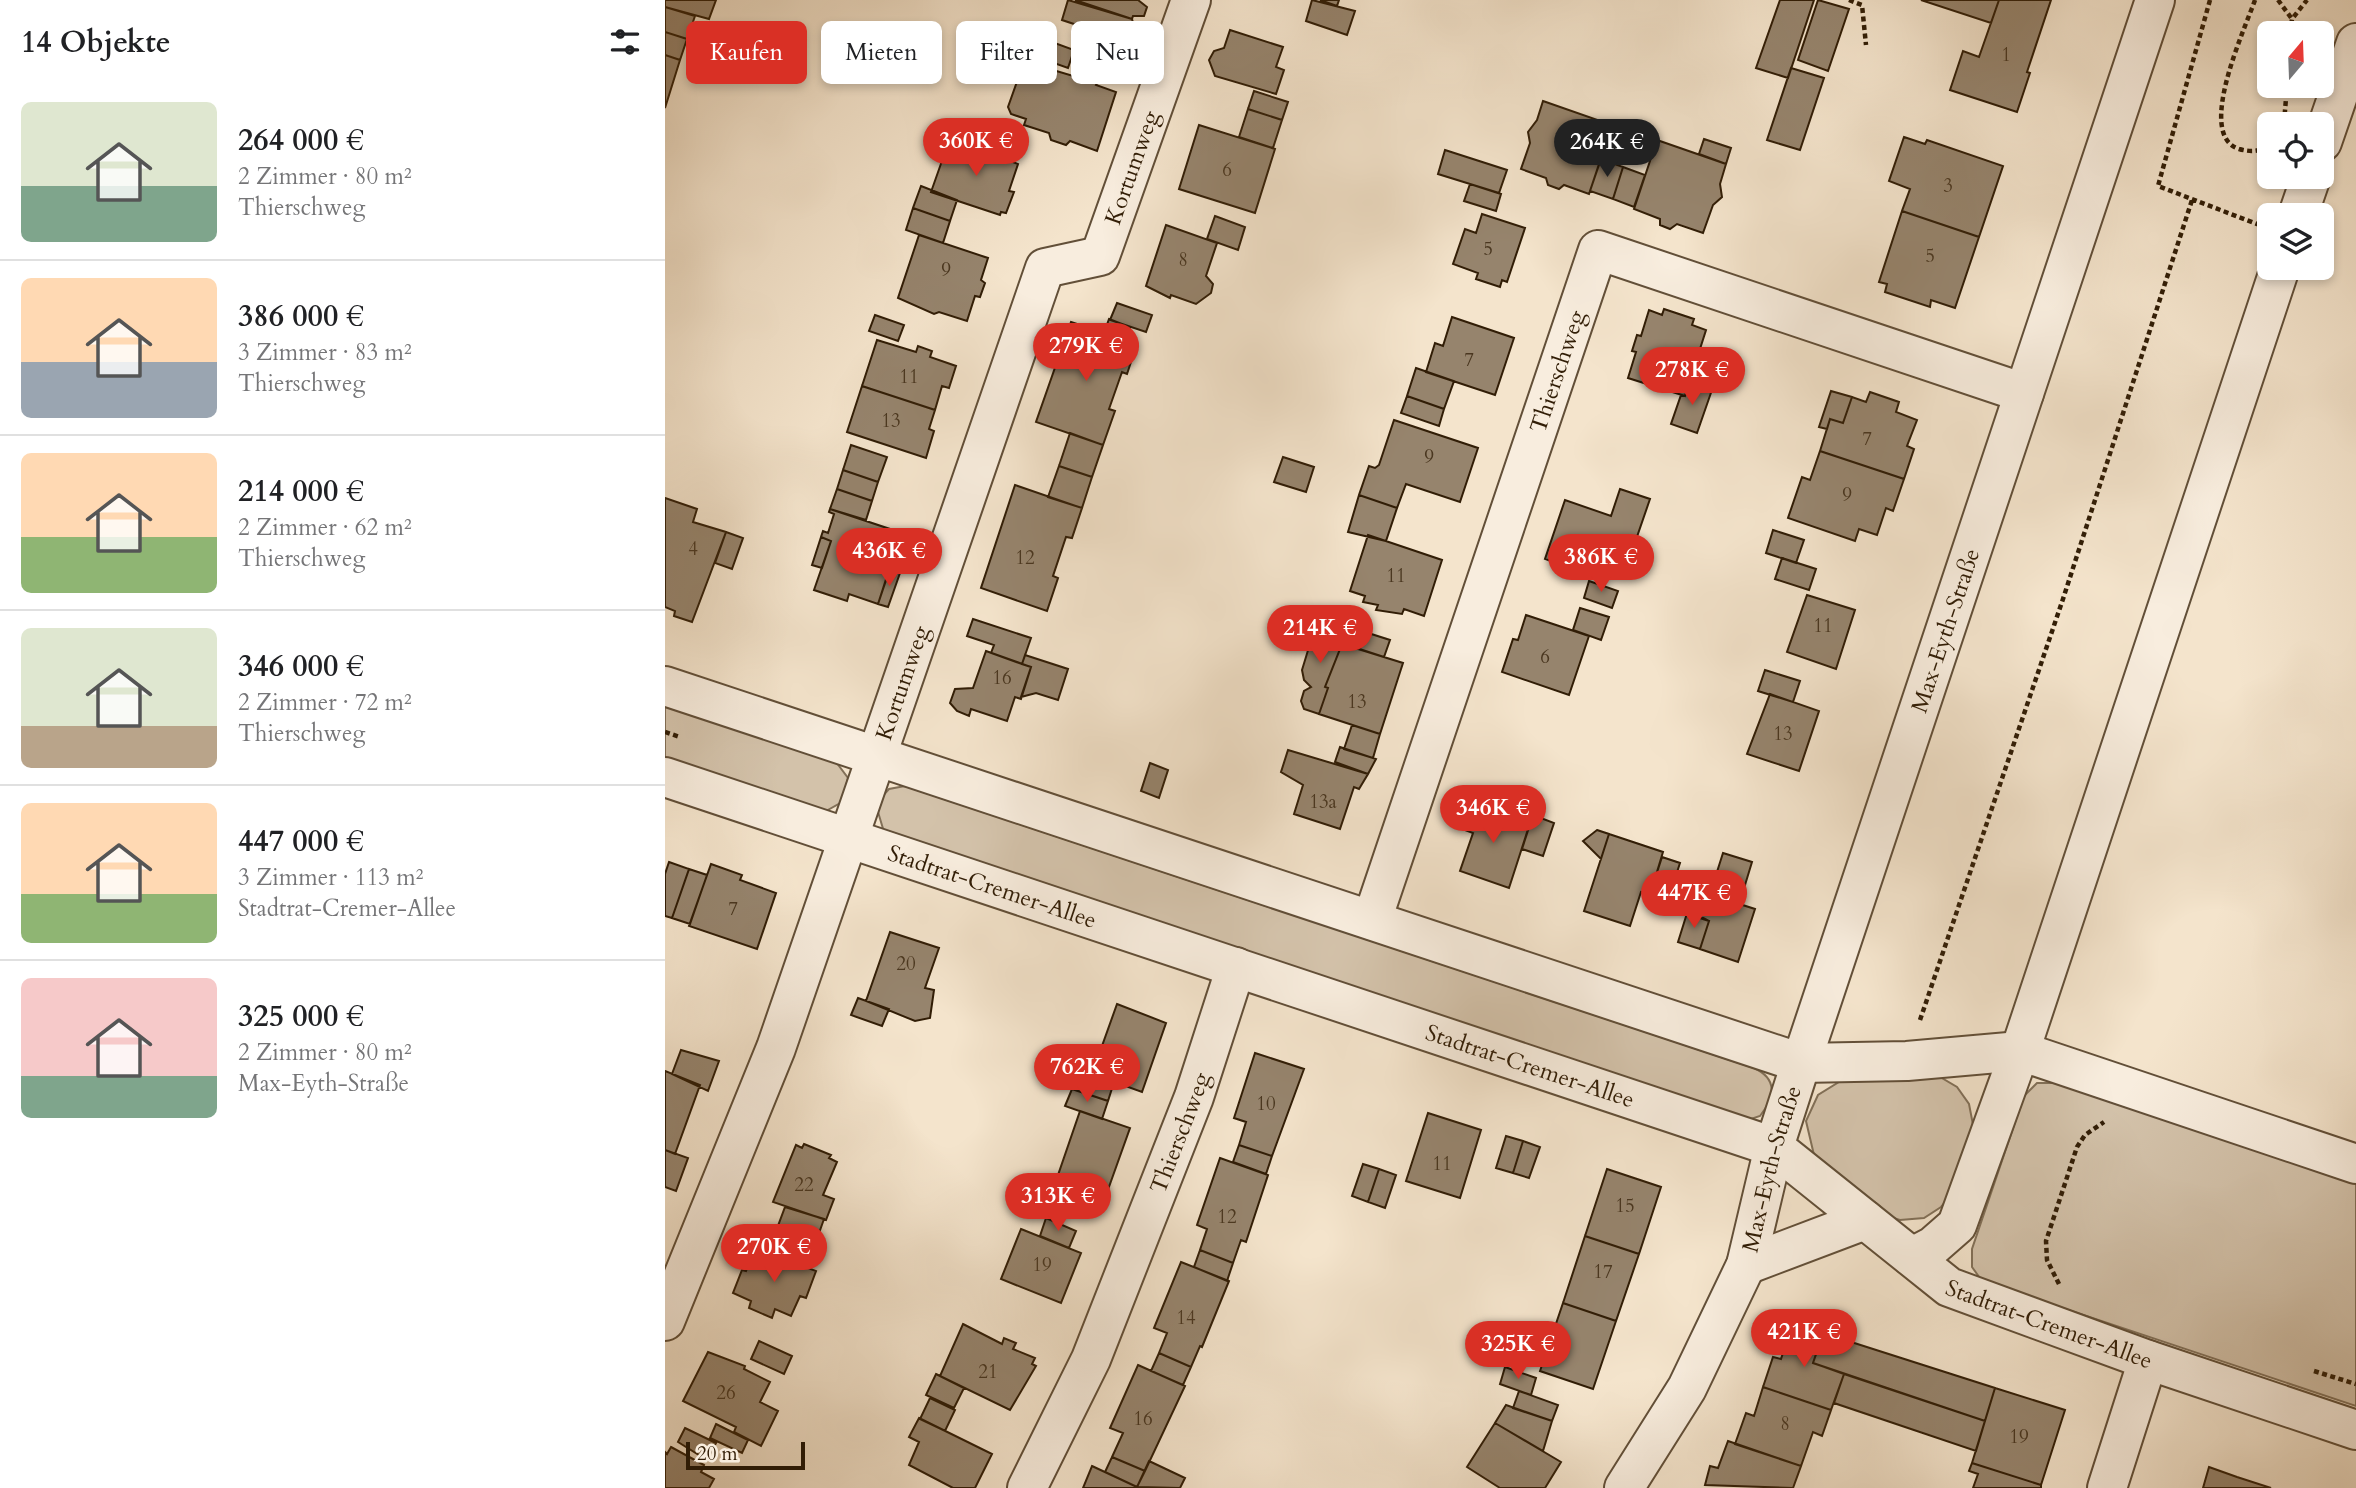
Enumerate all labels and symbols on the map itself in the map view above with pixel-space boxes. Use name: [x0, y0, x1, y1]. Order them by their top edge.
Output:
north arrow: [2257, 21, 2335, 98]
house number: 1: [2001, 42, 2011, 68]
street label: Kortumweg: [1097, 106, 1167, 229]
pin: 360K €: [919, 118, 1033, 178]
pin: 264K €: [1550, 120, 1664, 179]
house number: 6: [1222, 157, 1232, 183]
house number: 3: [1943, 173, 1953, 199]
house number: 5: [1483, 236, 1493, 262]
house number: 5: [1925, 243, 1935, 269]
house number: 8: [1178, 247, 1188, 273]
house number: 9: [941, 257, 951, 283]
street label: Thierschweg: [1522, 306, 1593, 437]
pin: 279K €: [1029, 324, 1143, 383]
house number: 7: [1464, 347, 1474, 373]
pin: 278K €: [1635, 348, 1749, 407]
house number: 11: [899, 364, 919, 390]
house number: 13: [881, 408, 901, 434]
house number: 7: [1862, 426, 1872, 452]
house number: 9: [1424, 444, 1434, 470]
house number: 9: [1842, 482, 1852, 508]
pin: 436K €: [832, 528, 946, 588]
pin: 386K €: [1544, 534, 1658, 594]
house number: 4: [688, 536, 698, 562]
house number: 12: [1015, 545, 1035, 571]
street label: Max-Eyth-Straße: [1904, 545, 1987, 717]
house number: 11: [1386, 563, 1406, 589]
pin: 214K €: [1263, 606, 1377, 665]
house number: 11: [1813, 613, 1833, 639]
street label: Kortumweg: [868, 622, 937, 744]
house number: 6: [1540, 644, 1550, 670]
house number: 16: [992, 665, 1012, 691]
house number: 13: [1347, 689, 1367, 715]
house number: 13: [1773, 721, 1793, 747]
pin: 346K €: [1436, 786, 1550, 845]
house number: 13a: [1309, 789, 1337, 815]
street label: Stadtrat-Cremer-Allee: [884, 837, 1100, 936]
pin: 447K €: [1637, 870, 1751, 930]
house number: 7: [728, 896, 738, 922]
house number: 20: [896, 951, 916, 977]
street label: Stadtrat-Cremer-Allee: [1422, 1017, 1638, 1115]
pin: 762K €: [1030, 1044, 1144, 1104]
street label: Thierschweg: [1143, 1068, 1217, 1198]
street label: Max-Eyth-Straße: [1735, 1082, 1809, 1255]
house number: 10: [1256, 1091, 1276, 1117]
house number: 11: [1432, 1151, 1452, 1177]
house number: 22: [794, 1172, 814, 1198]
pin: 313K €: [1001, 1174, 1115, 1233]
house number: 15: [1615, 1193, 1635, 1219]
house number: 12: [1217, 1204, 1237, 1230]
pin: 270K €: [717, 1224, 831, 1284]
house number: 19: [1032, 1252, 1052, 1278]
house number: 17: [1593, 1259, 1613, 1285]
street label: Stadtrat-Cremer-Allee: [1941, 1272, 2157, 1376]
house number: 14: [1176, 1305, 1196, 1331]
pin: 421K €: [1747, 1310, 1861, 1369]
pin: 325K €: [1461, 1322, 1575, 1381]
house number: 21: [978, 1359, 998, 1385]
house number: 26: [716, 1380, 736, 1406]
house number: 16: [1133, 1406, 1153, 1432]
house number: 8: [1780, 1411, 1790, 1437]
house number: 19: [2009, 1424, 2029, 1450]
scale bar: [686, 1439, 805, 1471]

